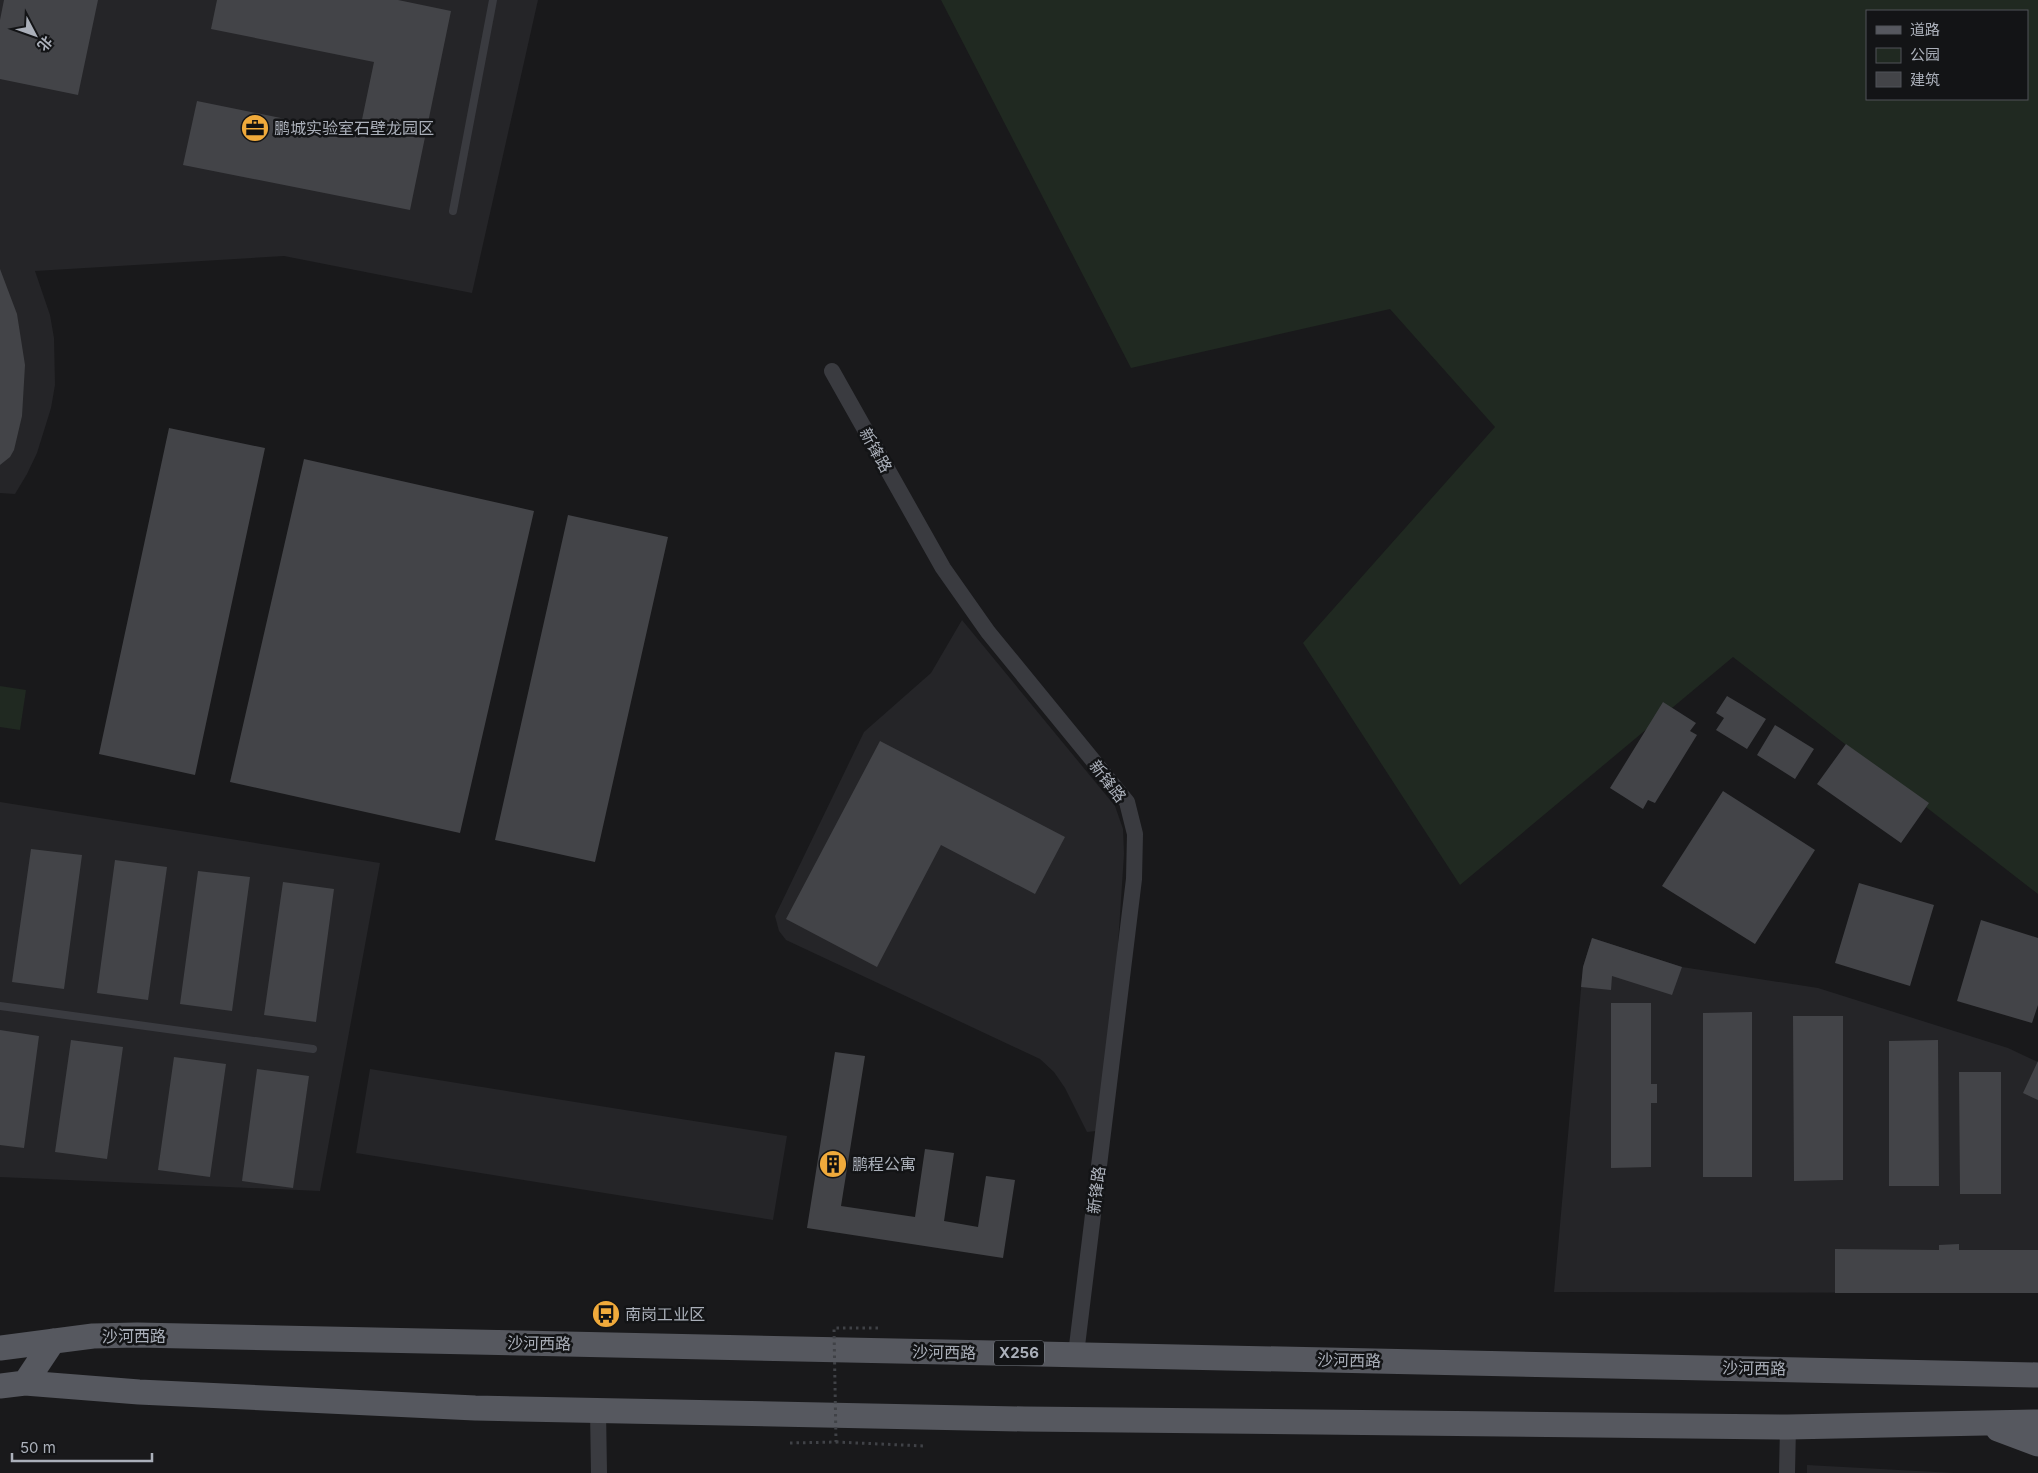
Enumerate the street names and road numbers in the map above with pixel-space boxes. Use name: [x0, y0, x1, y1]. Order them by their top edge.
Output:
street label: 新锋路: [856, 424, 896, 476]
street label: 新锋路: [1085, 756, 1131, 806]
street label: 新锋路: [1083, 1165, 1109, 1215]
street label: 沙河西路: [102, 1326, 166, 1346]
street label: 沙河西路: [507, 1332, 571, 1354]
road number: X256: [994, 1340, 1044, 1366]
street label: 沙河西路: [912, 1341, 976, 1363]
street label: 沙河西路: [1317, 1349, 1381, 1371]
street label: 沙河西路: [1722, 1357, 1786, 1379]

